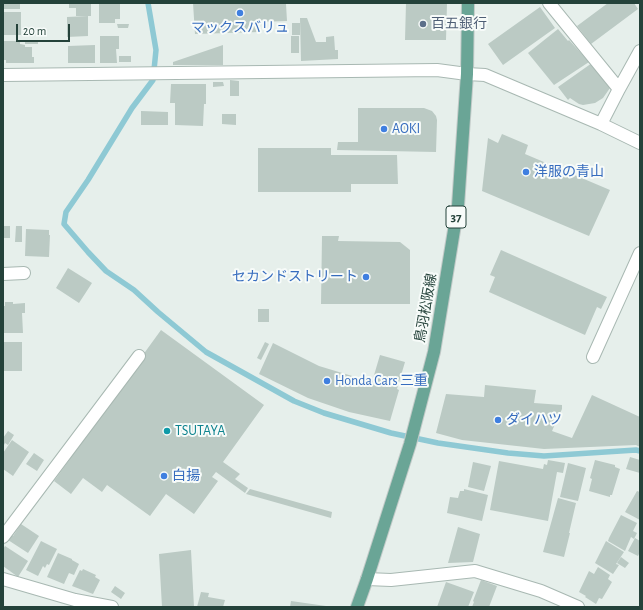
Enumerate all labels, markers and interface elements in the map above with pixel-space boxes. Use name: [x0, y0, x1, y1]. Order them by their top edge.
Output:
marker: マックスバリュ: [235, 8, 245, 18]
scale bar: [18, 16, 72, 42]
place label: 百五銀行: [431, 16, 487, 32]
marker: 百五銀行: [418, 19, 428, 29]
place label: マックスバリュ: [191, 20, 289, 36]
text: 20 m: [23, 25, 46, 37]
place label: AOKI: [392, 121, 420, 137]
marker: AOKI: [379, 124, 389, 134]
place label: 洋服の青山: [534, 164, 604, 180]
marker: 洋服の青山: [521, 167, 531, 177]
road number: 37: [446, 206, 466, 228]
place label: セカンドストリート: [232, 269, 358, 285]
marker: セカンドストリート: [361, 272, 371, 282]
street label: 鳥羽松阪線: [412, 272, 440, 344]
place label: Honda Cars 三重: [335, 373, 428, 389]
marker: Honda Cars 三重: [322, 376, 332, 386]
place label: ダイハツ: [506, 412, 562, 428]
marker: ダイハツ: [493, 415, 503, 425]
place label: TSUTAYA: [175, 423, 225, 439]
marker: TSUTAYA: [162, 426, 172, 436]
place label: 白揚: [172, 468, 200, 484]
marker: 白揚: [159, 471, 169, 481]

